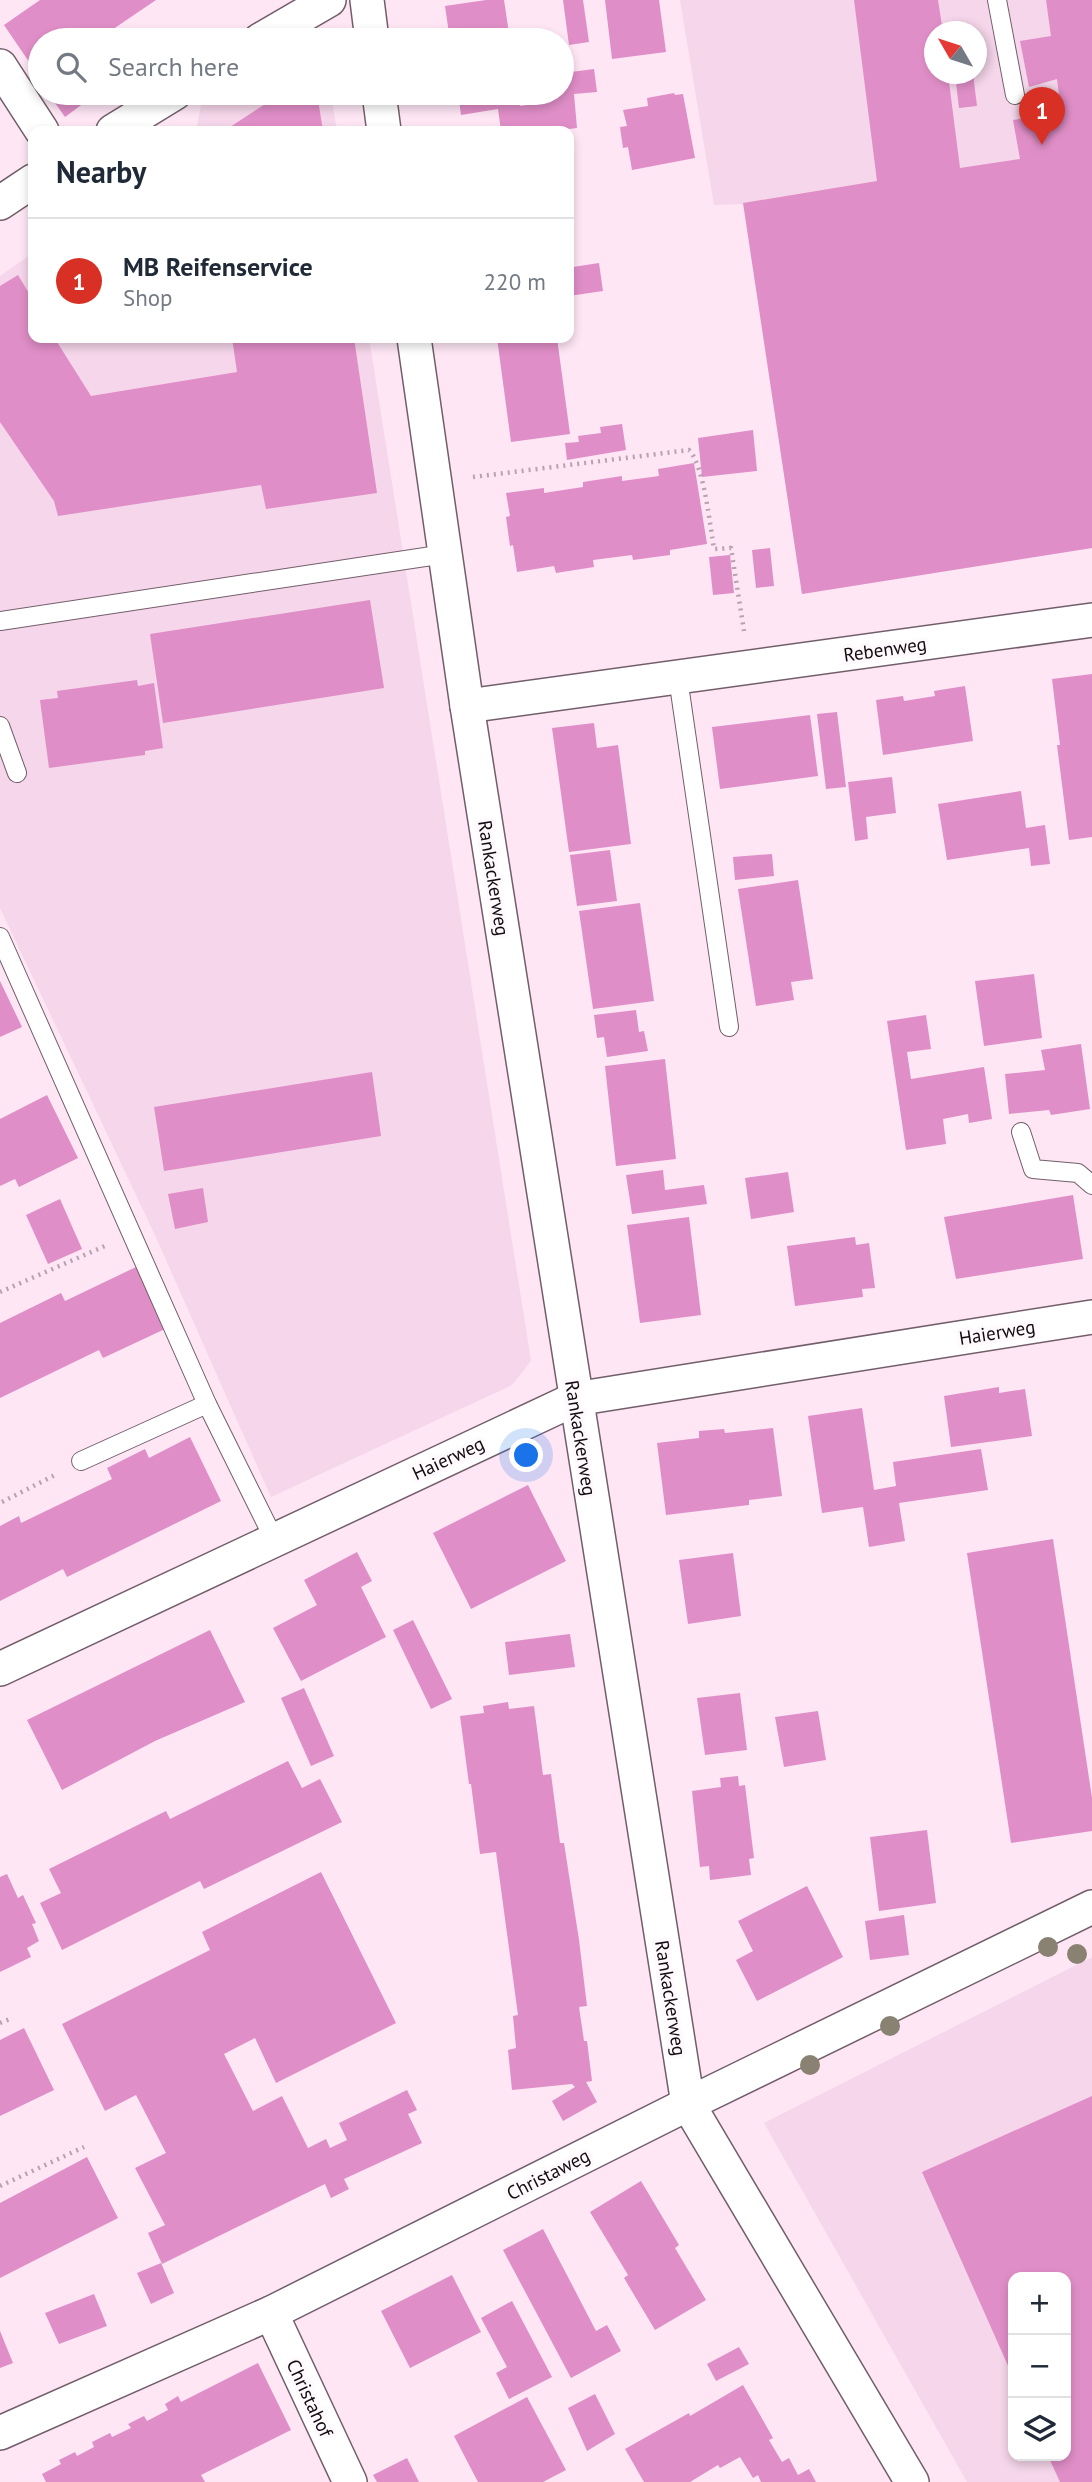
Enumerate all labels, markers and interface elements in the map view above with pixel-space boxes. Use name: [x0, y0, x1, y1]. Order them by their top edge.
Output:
north arrow: [924, 21, 987, 84]
search box: [28, 28, 574, 105]
icon: search: [52, 48, 90, 86]
text: Search here: [108, 50, 239, 83]
pin: 1: [1019, 87, 1065, 145]
text: Nearby: [56, 152, 146, 191]
text: MB Reifenservice: [123, 250, 313, 283]
text: 1: [72, 267, 86, 296]
text: 220 m: [484, 267, 546, 296]
text: Shop: [123, 283, 173, 312]
street label: Rebenweg: [842, 631, 928, 667]
street label: Rankackerweg: [473, 819, 515, 937]
street label: Haierweg: [957, 1314, 1037, 1350]
street label: Rankackerweg: [560, 1379, 602, 1497]
street label: Haierweg: [408, 1431, 488, 1485]
your location: [509, 1438, 543, 1472]
street label: Rankackerweg: [650, 1939, 692, 2057]
street label: Christaweg: [502, 2143, 594, 2205]
map controls: [1008, 2272, 1071, 2461]
button: +: [1008, 2272, 1071, 2335]
button: −: [1008, 2335, 1071, 2398]
street label: Christahof: [282, 2355, 339, 2442]
button: layers: [1008, 2398, 1071, 2461]

